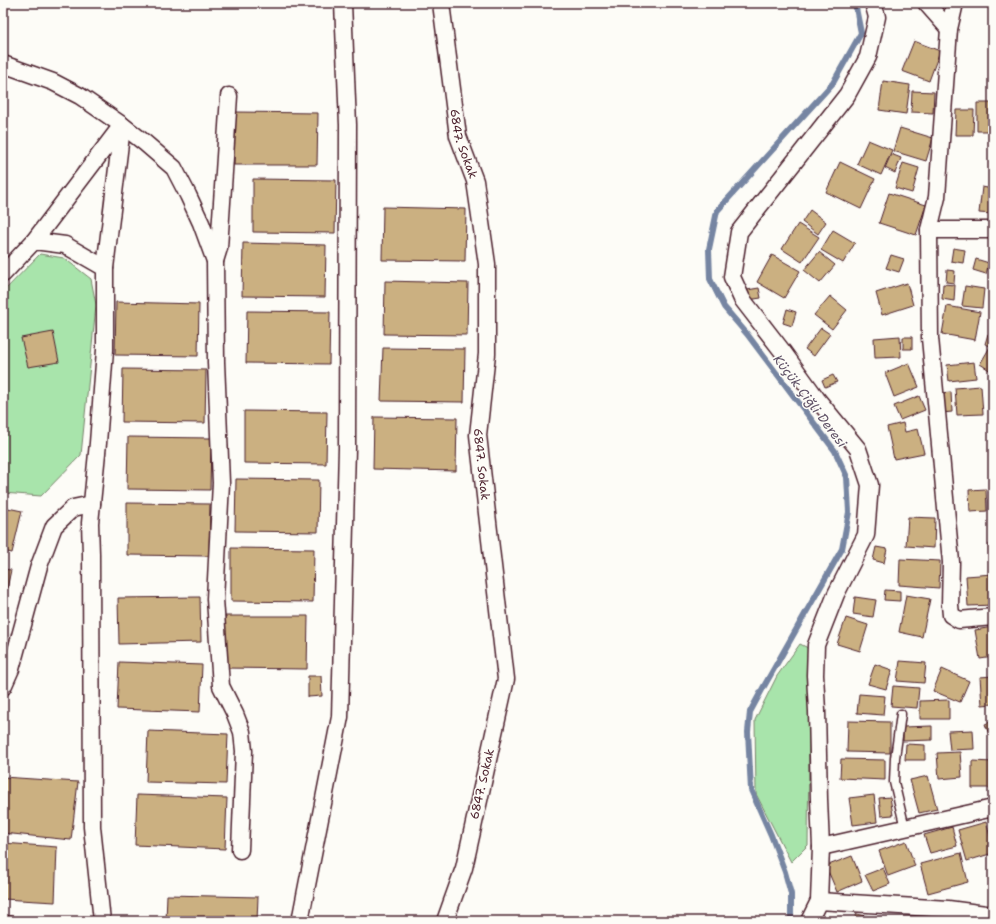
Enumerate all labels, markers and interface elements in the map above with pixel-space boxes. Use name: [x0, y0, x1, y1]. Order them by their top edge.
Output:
street label: 6847. Sokak: [447, 108, 481, 181]
water label: Küçük Çiğli Deresi: [769, 351, 851, 451]
street label: 6847. Sokak: [470, 427, 493, 501]
street label: 6847. Sokak: [466, 747, 498, 821]

